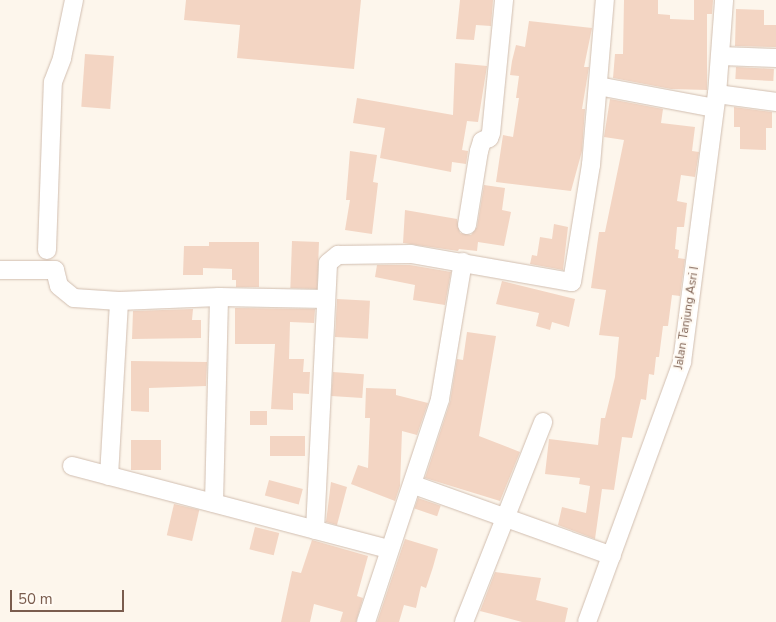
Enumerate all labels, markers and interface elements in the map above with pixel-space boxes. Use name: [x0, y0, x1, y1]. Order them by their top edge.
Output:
street label: Jalan Tanjung Asri I: [672, 266, 702, 370]
scale bar: [12, 580, 126, 612]
text: 50 m: [18, 589, 53, 609]

